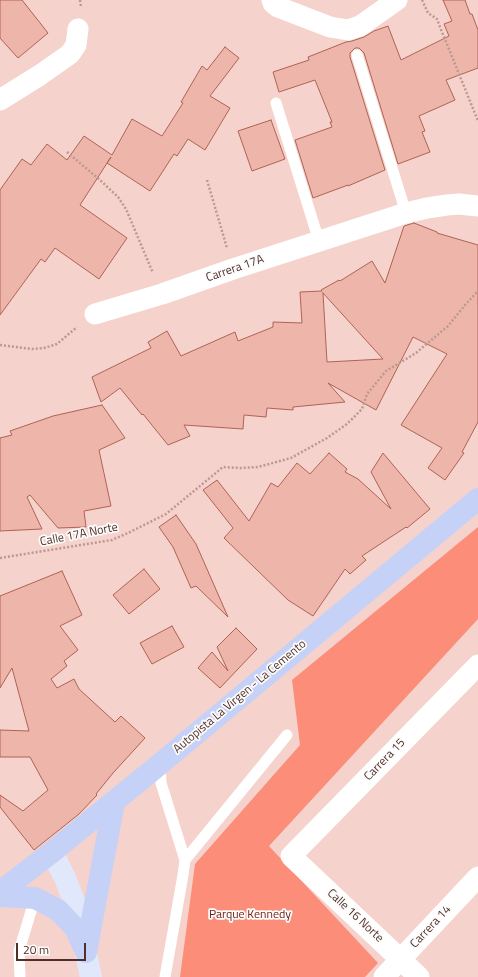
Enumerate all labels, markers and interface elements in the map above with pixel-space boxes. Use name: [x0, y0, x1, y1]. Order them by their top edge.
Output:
street label: Carrera 17A: [204, 252, 266, 286]
street label: Calle 17A Norte: [39, 520, 119, 550]
street label: Autopista La Virgen - La Cemento: [171, 637, 309, 757]
street label: Carrera 15: [361, 736, 409, 784]
street label: Calle 16 Norte: [324, 886, 386, 946]
street label: Carrera 14: [408, 903, 454, 951]
park label: Parque Kennedy: [209, 908, 291, 922]
scale bar: [18, 935, 88, 961]
text: 20 m: [23, 940, 49, 959]

